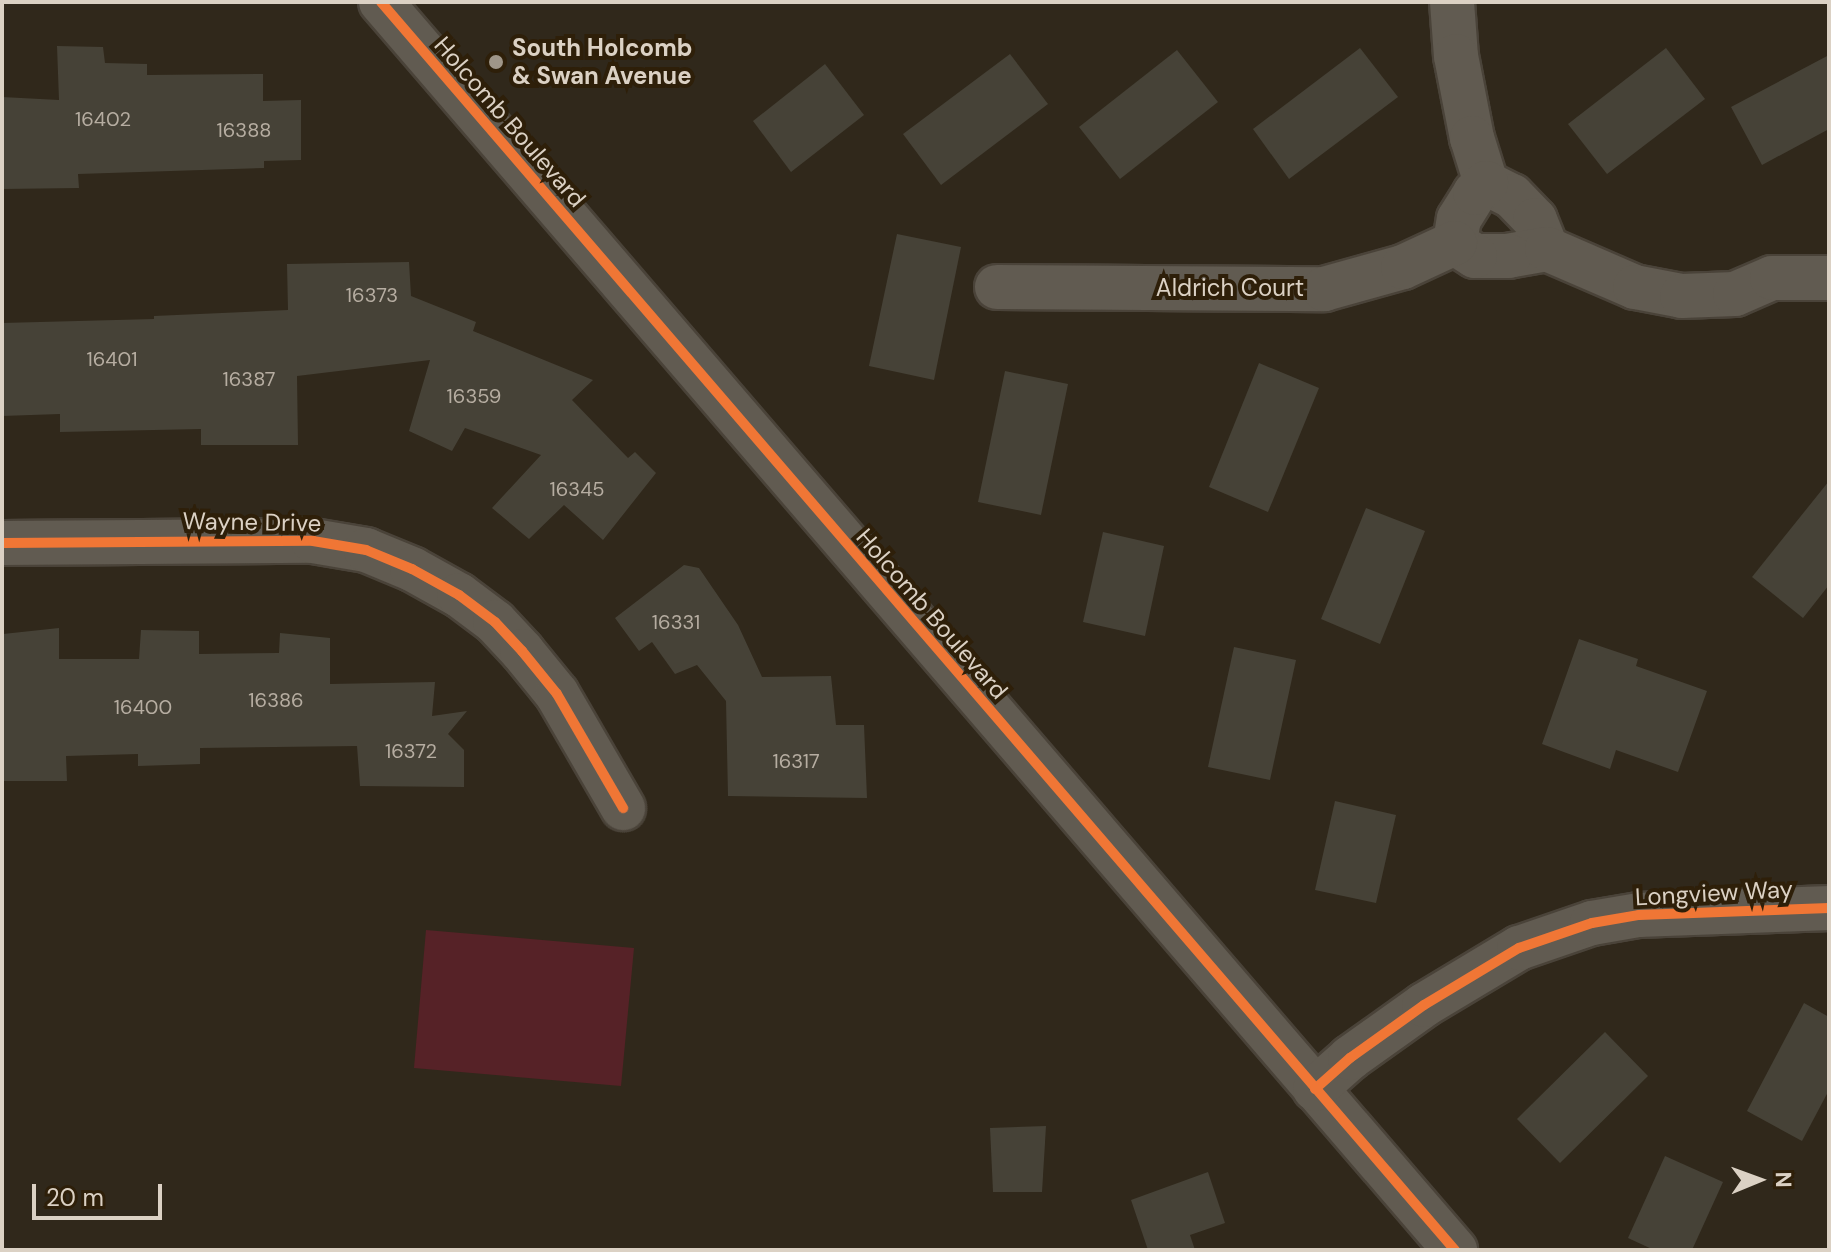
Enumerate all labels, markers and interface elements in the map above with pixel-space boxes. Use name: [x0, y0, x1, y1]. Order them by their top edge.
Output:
street label: Holcomb Boulevard: [428, 31, 592, 213]
place label: South Holcomb & Swan Avenue: [512, 34, 692, 90]
marker: South Holcomb & Swan Avenue: [487, 53, 505, 71]
house number: 16402: [75, 107, 131, 131]
house number: 16388: [217, 118, 271, 142]
street label: Aldrich Court: [1156, 274, 1304, 302]
house number: 16373: [346, 283, 398, 307]
house number: 16401: [87, 347, 137, 371]
house number: 16387: [223, 367, 275, 391]
house number: 16359: [447, 384, 501, 408]
house number: 16345: [550, 477, 604, 501]
street label: Wayne Drive: [182, 506, 322, 538]
street label: Holcomb Boulevard: [850, 523, 1014, 705]
house number: 16331: [652, 610, 700, 634]
house number: 16386: [248, 688, 304, 712]
house number: 16400: [114, 695, 172, 719]
house number: 16372: [385, 739, 437, 763]
house number: 16317: [772, 749, 820, 773]
street label: Longview Way: [1634, 874, 1794, 912]
north arrow: [1719, 1140, 1799, 1220]
scale bar: [36, 1168, 166, 1218]
text: N: [1769, 1171, 1798, 1188]
text: 20 m: [46, 1182, 104, 1213]

